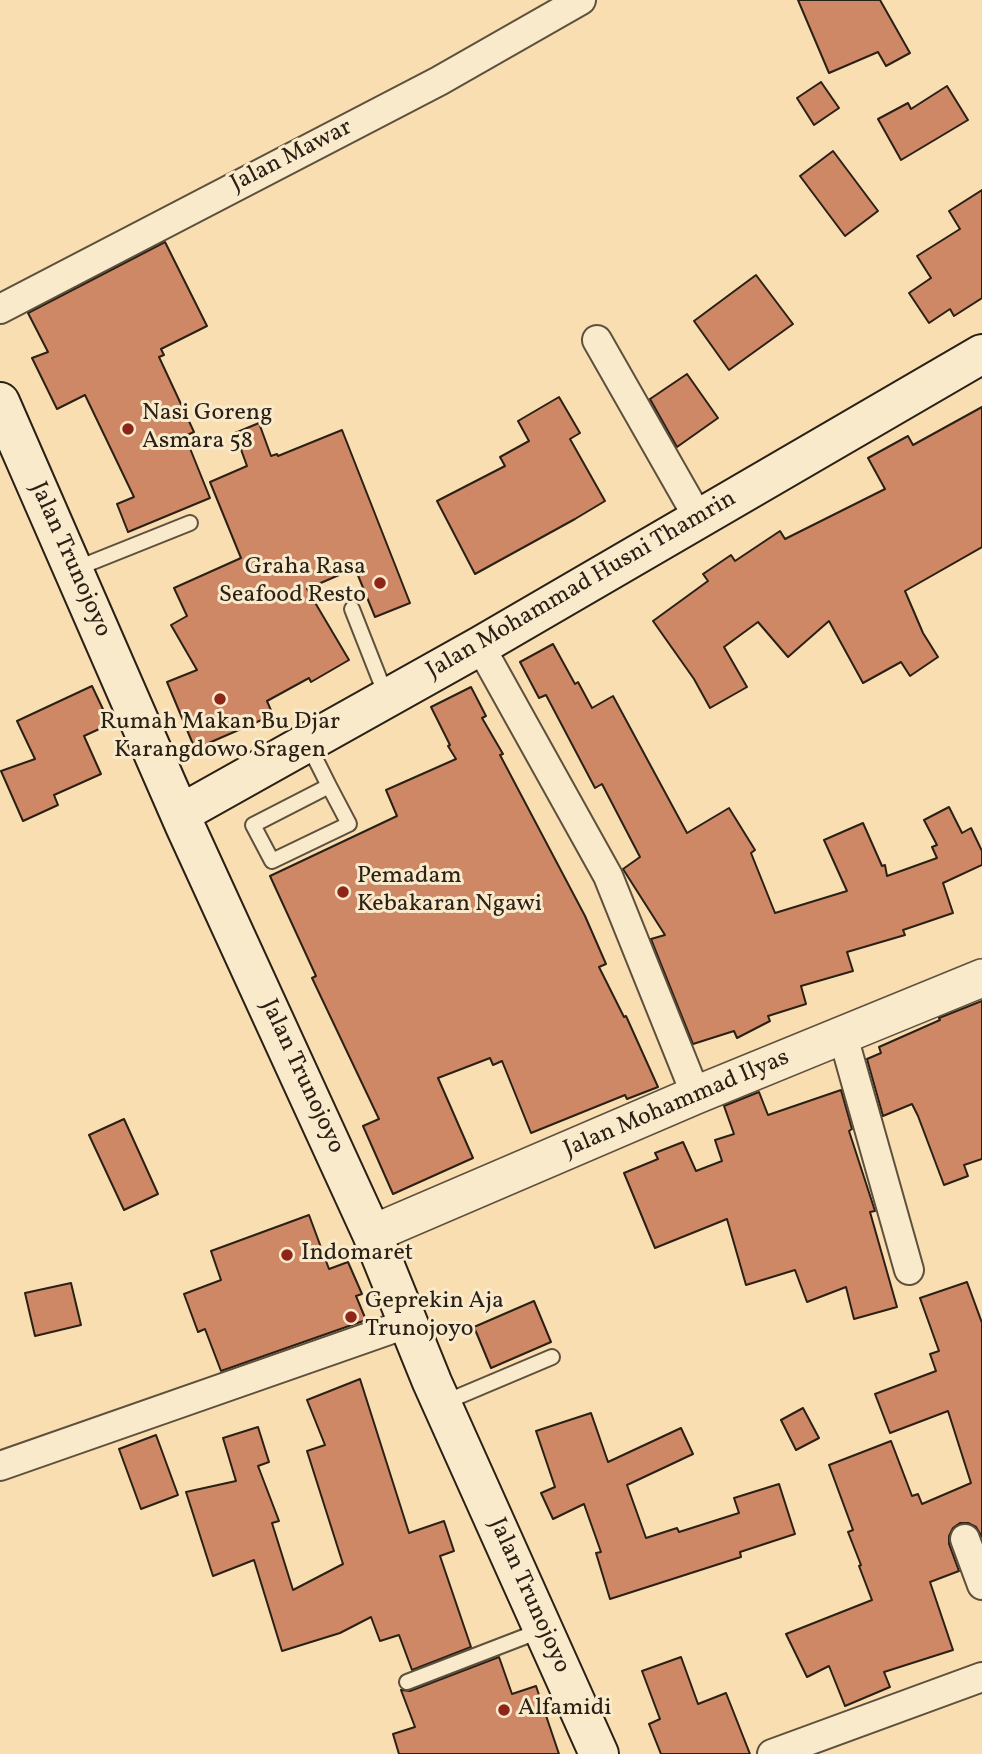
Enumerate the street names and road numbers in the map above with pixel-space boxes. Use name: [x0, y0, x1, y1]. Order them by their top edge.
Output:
street label: Jalan Mawar: [227, 114, 357, 200]
street label: Jalan Trunojoyo: [22, 478, 116, 642]
street label: Jalan Mohammad Husni Thamrin: [422, 485, 742, 687]
street label: Jalan Trunojoyo: [253, 995, 349, 1159]
street label: Jalan Mohammad Ilyas: [560, 1044, 794, 1166]
street label: Jalan Trunojoyo: [481, 1514, 575, 1678]

